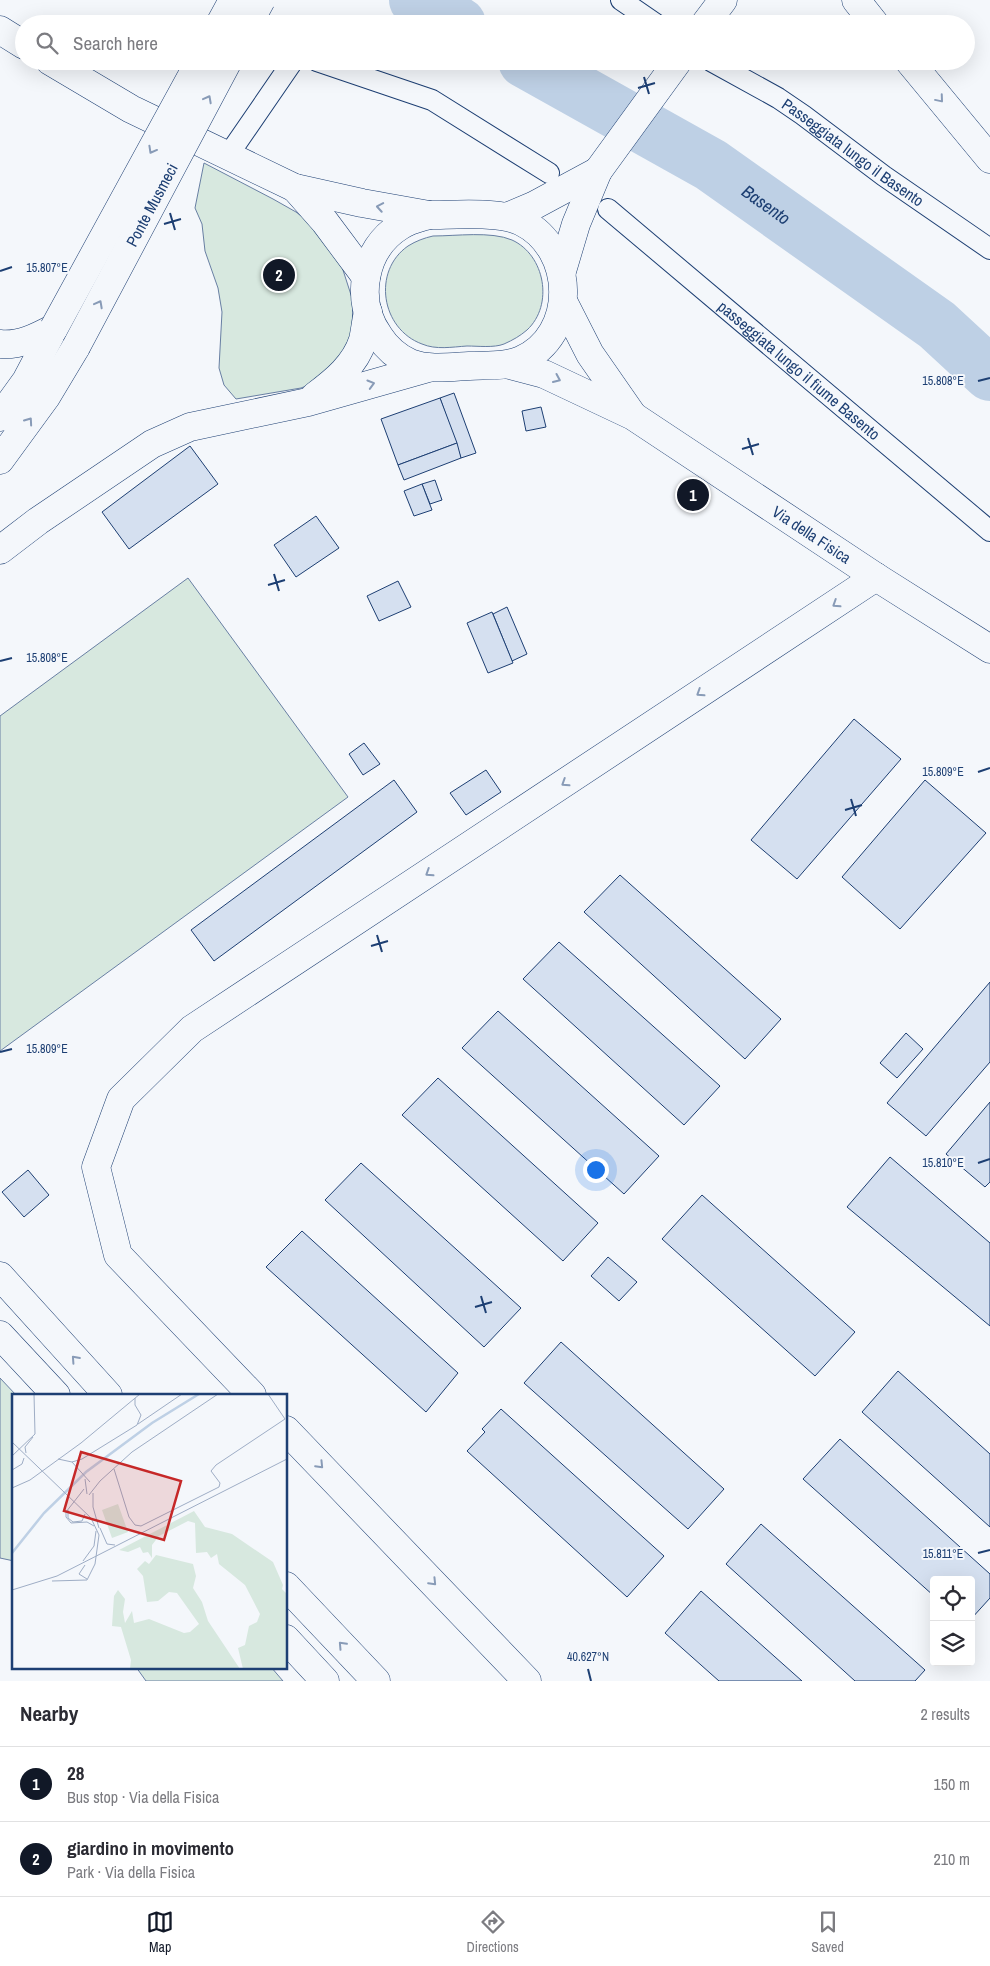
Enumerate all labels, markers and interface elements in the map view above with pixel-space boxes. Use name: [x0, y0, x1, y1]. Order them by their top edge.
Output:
search box: [15, 15, 975, 70]
icon: search: [33, 29, 61, 57]
text: Search here: [73, 30, 158, 56]
street label: Passeggiata lungo il Basento: [778, 93, 928, 211]
one-way arrow: [935, 93, 944, 102]
one-way arrow: [202, 95, 212, 104]
one-way arrow: [148, 145, 158, 154]
street label: Ponte Musmeci: [120, 159, 183, 250]
water label: Basento: [737, 178, 796, 230]
one-way arrow: [376, 202, 385, 212]
pin: 2: [263, 256, 295, 294]
text: 15.807°E: [26, 260, 68, 276]
street label: passeggiata lungo il fiume Basento: [713, 295, 885, 445]
one-way arrow: [92, 300, 102, 309]
one-way arrow: [552, 373, 561, 384]
text: 15.808°E: [922, 373, 964, 389]
one-way arrow: [367, 379, 375, 389]
one-way arrow: [23, 417, 32, 427]
pin: 1: [677, 476, 709, 514]
street label: Via della Fisica: [768, 500, 856, 569]
one-way arrow: [832, 598, 841, 607]
text: 15.808°E: [26, 650, 68, 666]
one-way arrow: [697, 687, 706, 697]
text: 15.809°E: [922, 764, 964, 780]
one-way arrow: [561, 777, 570, 786]
one-way arrow: [425, 866, 434, 876]
text: 15.809°E: [26, 1041, 68, 1057]
text: 15.810°E: [922, 1155, 964, 1171]
your location: [583, 1157, 609, 1183]
one-way arrow: [72, 1355, 81, 1364]
inset map: [12, 1394, 288, 1668]
one-way arrow: [314, 1459, 323, 1468]
text: 15.811°E: [923, 1546, 963, 1562]
map controls: [930, 1576, 975, 1666]
button: locate: [930, 1576, 975, 1621]
one-way arrow: [427, 1577, 436, 1586]
button: layers: [930, 1621, 975, 1666]
one-way arrow: [339, 1642, 348, 1651]
text: 40.627°N: [567, 1649, 609, 1665]
text: Nearby: [20, 1699, 78, 1728]
text: 2 results: [920, 1703, 970, 1725]
text: 28: [67, 1760, 84, 1786]
text: 1: [32, 1773, 40, 1795]
text: 150 m: [934, 1773, 970, 1795]
text: Bus stop · Via della Fisica: [67, 1786, 219, 1808]
text: giardino in movimento: [67, 1835, 234, 1861]
text: 2: [32, 1848, 40, 1870]
text: 210 m: [934, 1848, 970, 1870]
text: Park · Via della Fisica: [67, 1861, 195, 1883]
tab: Map: [146, 1908, 174, 1956]
tab: Directions: [467, 1908, 519, 1956]
tab: Saved: [811, 1908, 844, 1956]

